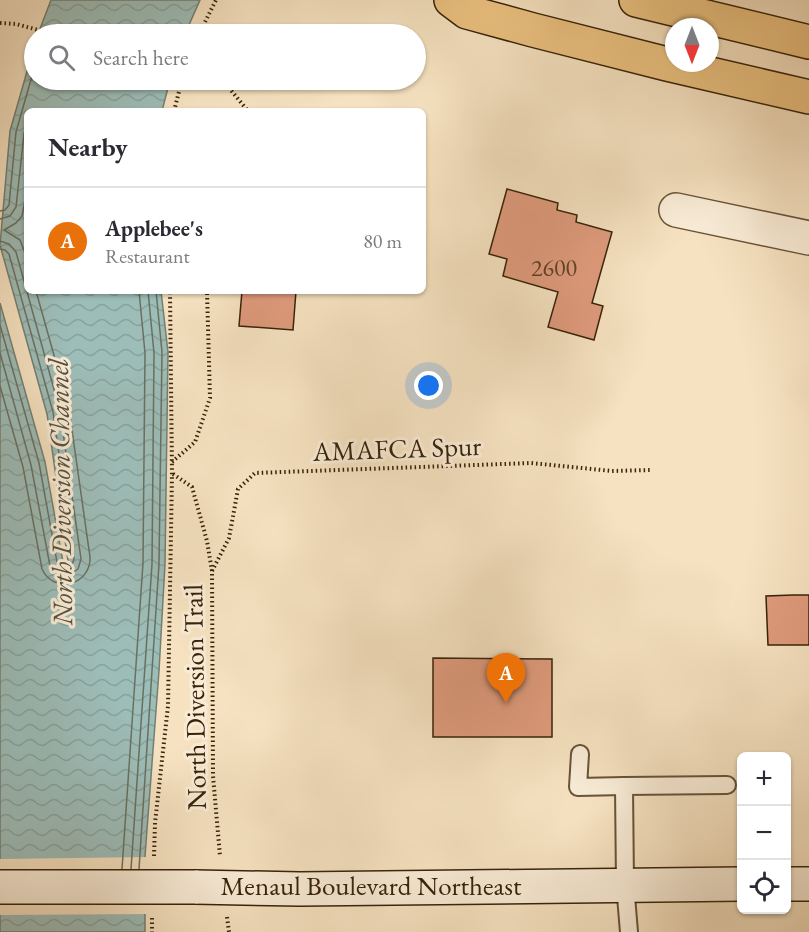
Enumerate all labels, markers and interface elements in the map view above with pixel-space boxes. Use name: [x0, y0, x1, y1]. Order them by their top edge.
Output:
north arrow: [665, 18, 719, 72]
search box: [24, 24, 426, 90]
icon: search: [45, 41, 78, 74]
text: Search here: [93, 43, 188, 72]
text: Nearby: [48, 130, 128, 164]
text: Applebee's: [105, 214, 203, 243]
text: A: [60, 228, 75, 254]
text: 80 m: [363, 228, 402, 254]
text: Restaurant: [105, 243, 190, 269]
house number: 2600: [531, 252, 577, 283]
water label: North Diversion Channel: [40, 357, 80, 627]
your location: [414, 371, 443, 400]
street label: AMAFCA Spur: [311, 428, 482, 469]
street label: North Diversion Trail: [175, 584, 214, 810]
pin: A: [486, 654, 526, 703]
map controls: [737, 752, 791, 914]
button: +: [737, 752, 791, 806]
button: −: [737, 806, 791, 860]
button: locate: [737, 860, 791, 914]
street label: Menaul Boulevard Northeast: [221, 868, 522, 903]

